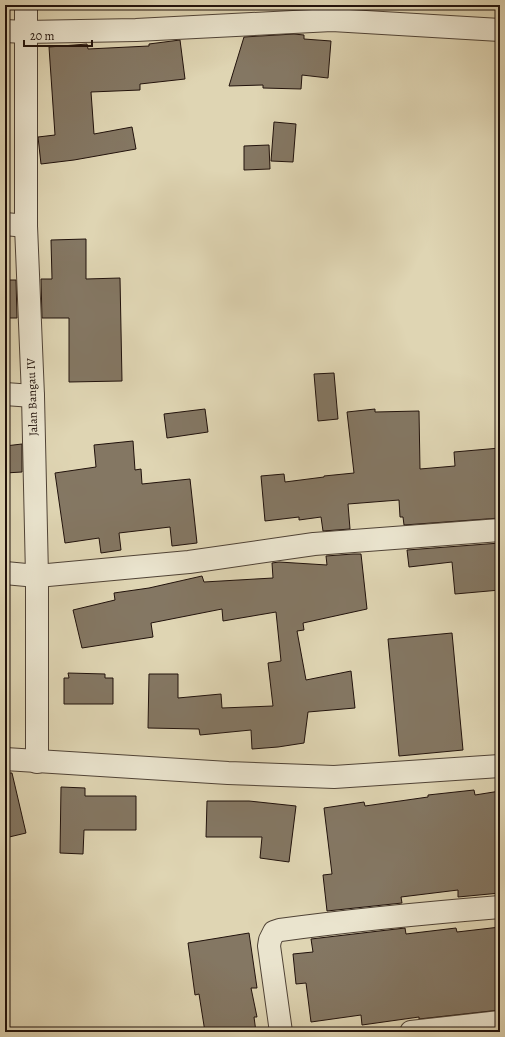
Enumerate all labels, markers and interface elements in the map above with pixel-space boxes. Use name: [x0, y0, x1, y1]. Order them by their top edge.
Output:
scale bar: [24, 22, 92, 48]
text: 20 m: [30, 28, 54, 44]
street label: Jalan Bangau IV: [23, 357, 41, 436]

